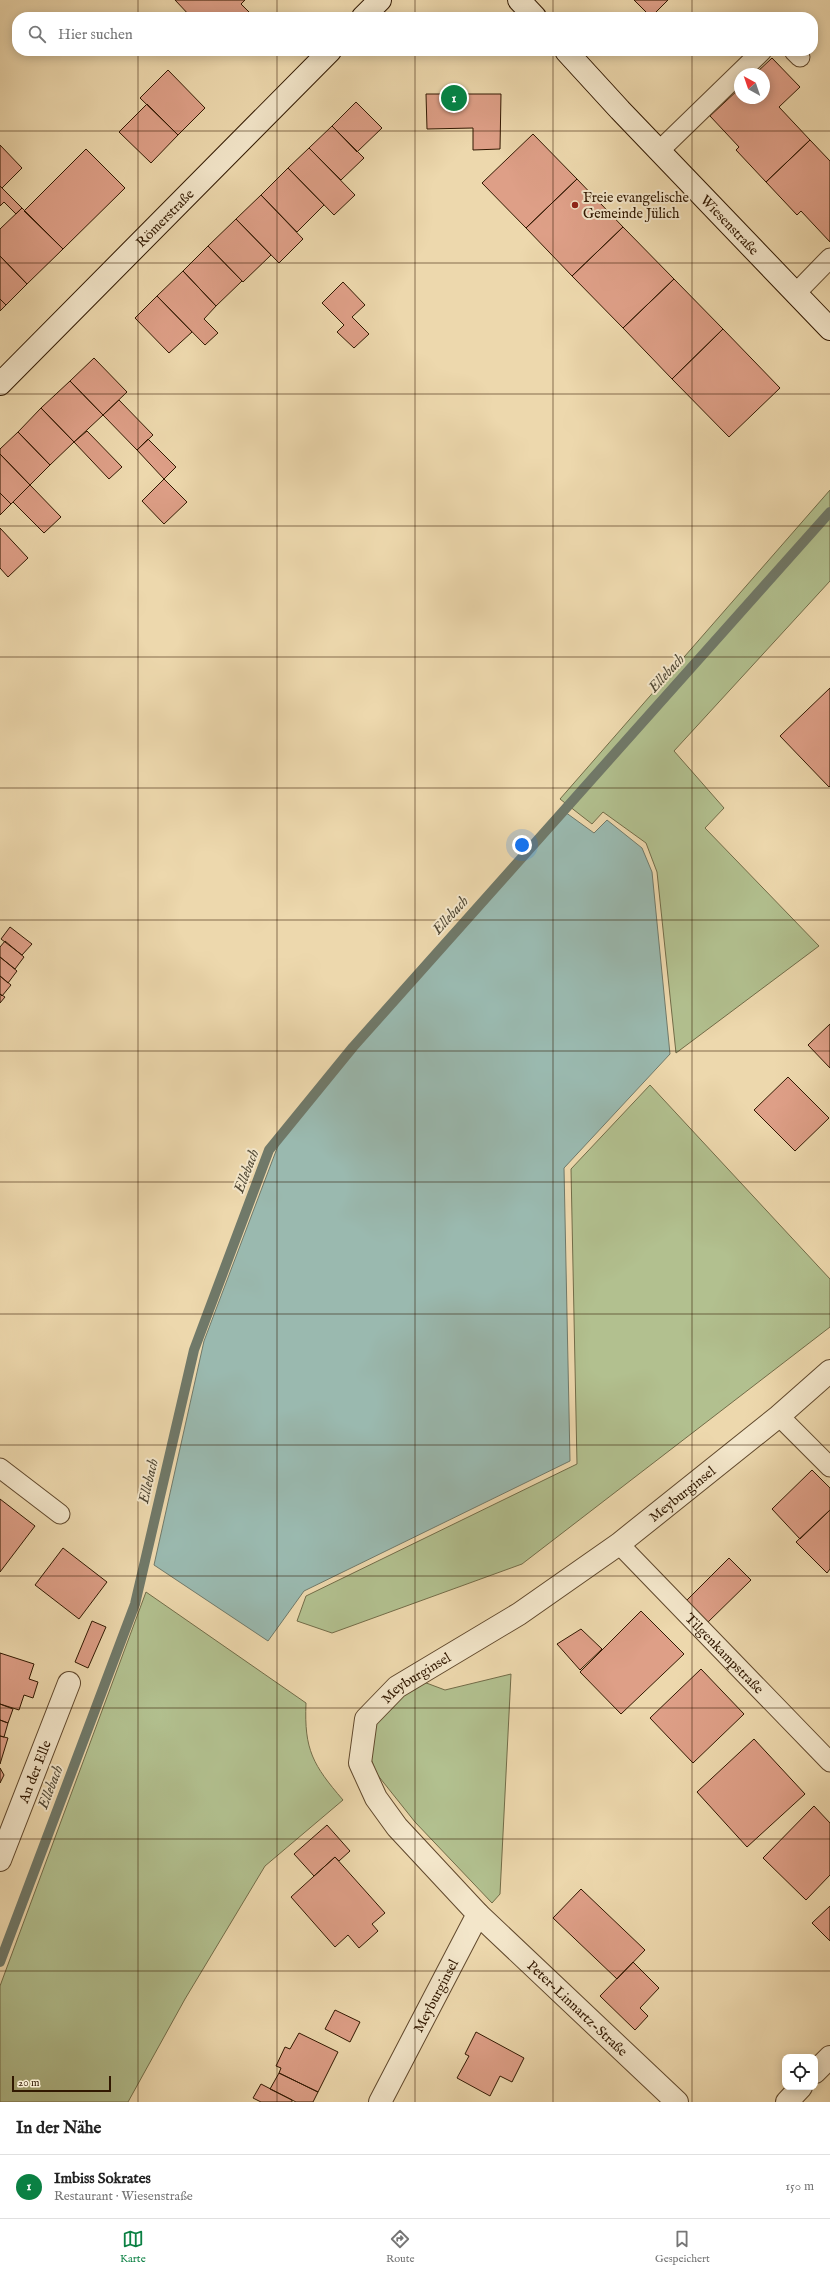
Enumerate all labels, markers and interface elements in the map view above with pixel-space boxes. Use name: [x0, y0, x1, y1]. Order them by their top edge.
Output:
search box: [12, 12, 818, 56]
icon: search: [26, 23, 48, 45]
text: Hier suchen: [58, 25, 133, 44]
north arrow: [734, 68, 770, 104]
pin: 1: [441, 83, 467, 113]
street label: Römerstraße: [133, 185, 199, 251]
place label: Freie evangelische Gemeinde Jülich: [583, 189, 689, 223]
street label: Wiesenstraße: [696, 191, 763, 260]
marker: Freie evangelische Gemeinde Jülich: [570, 200, 580, 210]
water label: Ellebach: [643, 650, 689, 697]
your location: [512, 835, 532, 855]
water label: Ellebach: [427, 892, 473, 939]
water label: Ellebach: [229, 1146, 264, 1197]
water label: Ellebach: [134, 1456, 163, 1506]
street label: Meyburginsel: [646, 1462, 720, 1526]
street label: Tilgenkampstraße: [681, 1610, 768, 1699]
street label: Meyburginsel: [378, 1649, 455, 1708]
street label: An der Elle: [15, 1737, 56, 1807]
water label: Ellebach: [33, 1762, 68, 1813]
street label: Meyburginsel: [410, 1956, 463, 2036]
street label: Peter-Linnartz-Straße: [523, 1957, 631, 2061]
map controls: [782, 2054, 818, 2090]
button: locate: [782, 2054, 818, 2090]
scale bar: [12, 2074, 111, 2093]
text: 20 m: [18, 2076, 39, 2090]
text: In der Nähe: [16, 2118, 101, 2139]
text: Imbiss Sokrates: [54, 2169, 151, 2188]
text: 1: [27, 2178, 31, 2195]
text: 150 m: [785, 2178, 814, 2195]
text: Restaurant · Wiesenstraße: [54, 2188, 193, 2205]
tab: Karte: [120, 2228, 146, 2266]
tab: Route: [386, 2228, 415, 2266]
tab: Gespeichert: [655, 2228, 710, 2266]

